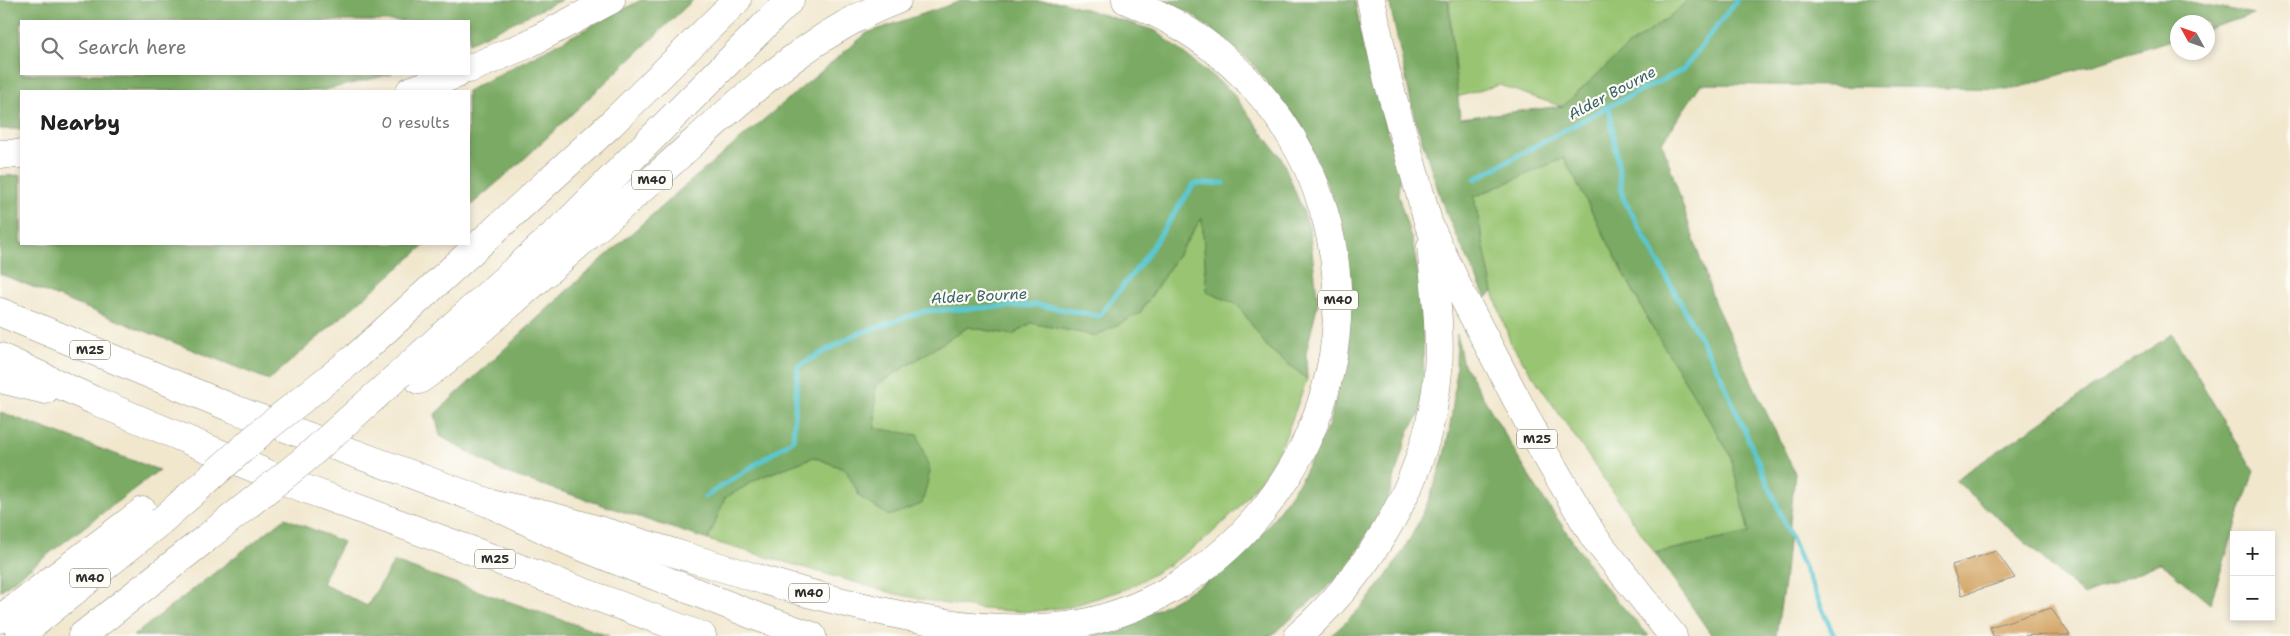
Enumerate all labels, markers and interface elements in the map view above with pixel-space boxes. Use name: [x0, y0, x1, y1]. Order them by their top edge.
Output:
north arrow: [2170, 15, 2215, 60]
search box: [20, 20, 470, 75]
icon: search: [38, 34, 66, 62]
text: Search here: [78, 35, 187, 60]
water label: Alder Bourne: [1565, 62, 1659, 124]
text: Nearby: [40, 109, 120, 137]
text: 0 results: [381, 112, 450, 133]
road number: M40: [632, 170, 672, 190]
water label: Alder Bourne: [930, 283, 1028, 309]
road number: M40: [1318, 290, 1358, 310]
road number: M25: [70, 340, 110, 360]
road number: M25: [1517, 429, 1557, 448]
map controls: [2230, 531, 2275, 621]
button: +: [2230, 531, 2275, 576]
road number: M25: [475, 550, 515, 568]
road number: M40: [70, 568, 110, 588]
button: −: [2230, 576, 2275, 621]
road number: M40: [789, 584, 829, 602]

